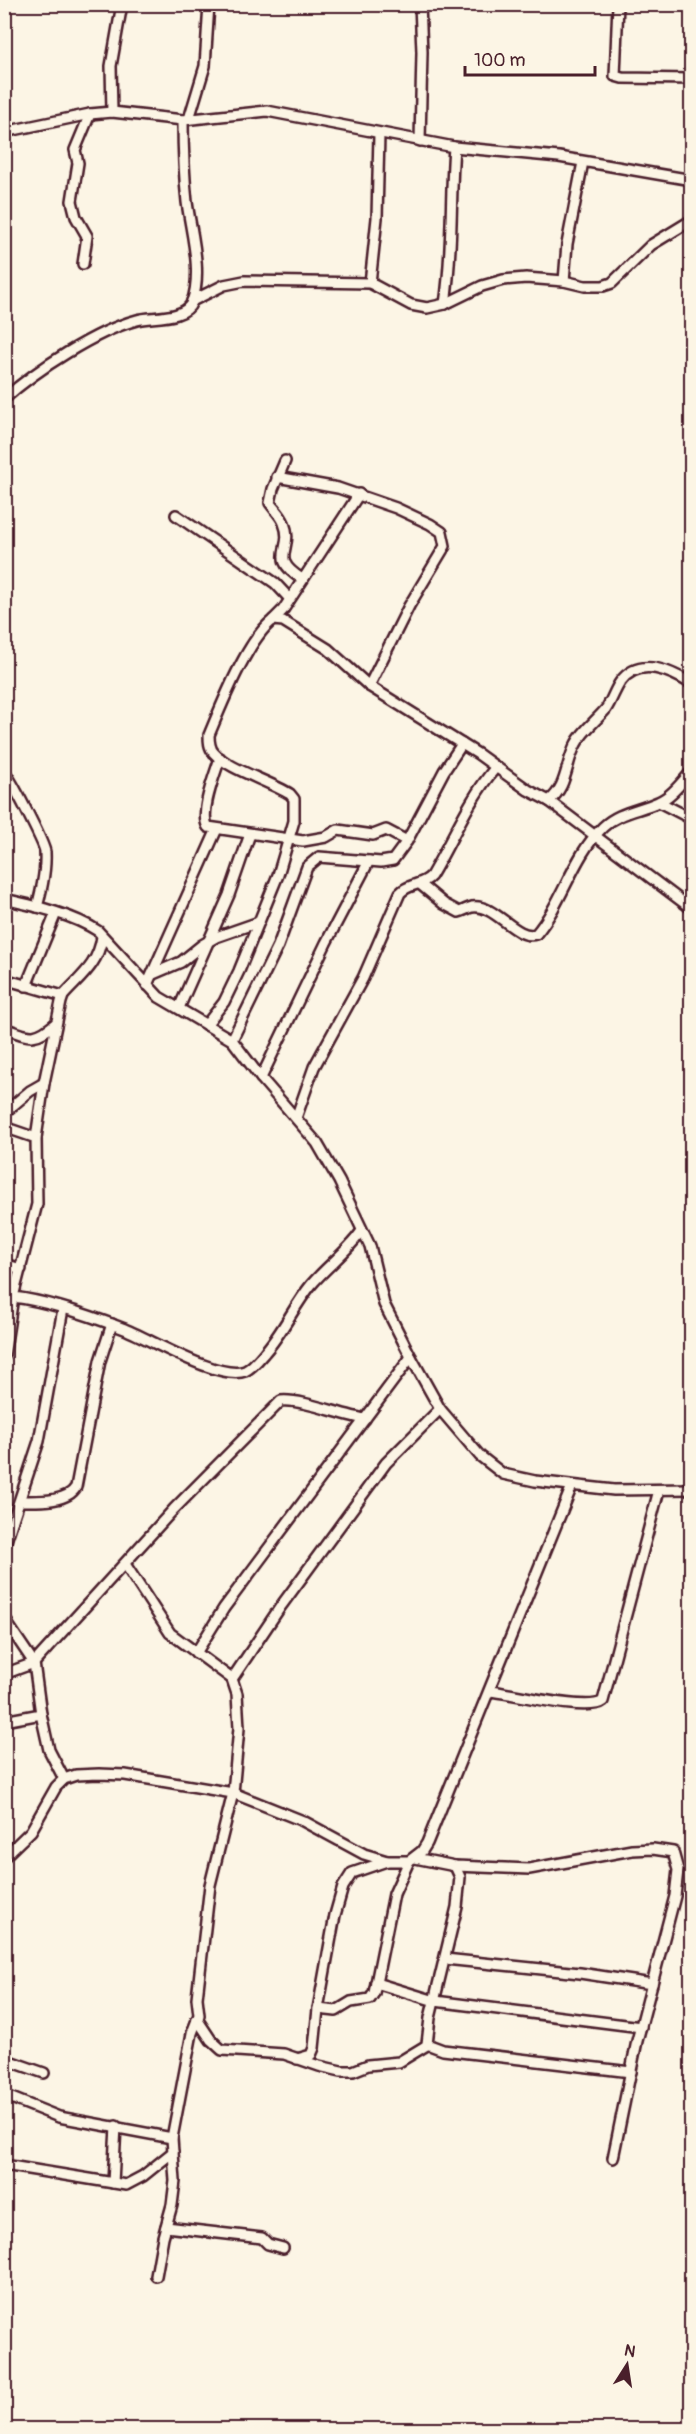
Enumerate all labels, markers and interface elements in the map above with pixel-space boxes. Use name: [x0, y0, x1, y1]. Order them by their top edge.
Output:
scale bar: [465, 39, 596, 77]
text: 100 m: [474, 49, 526, 72]
north arrow: [597, 2335, 657, 2395]
text: N: [623, 2340, 637, 2362]

